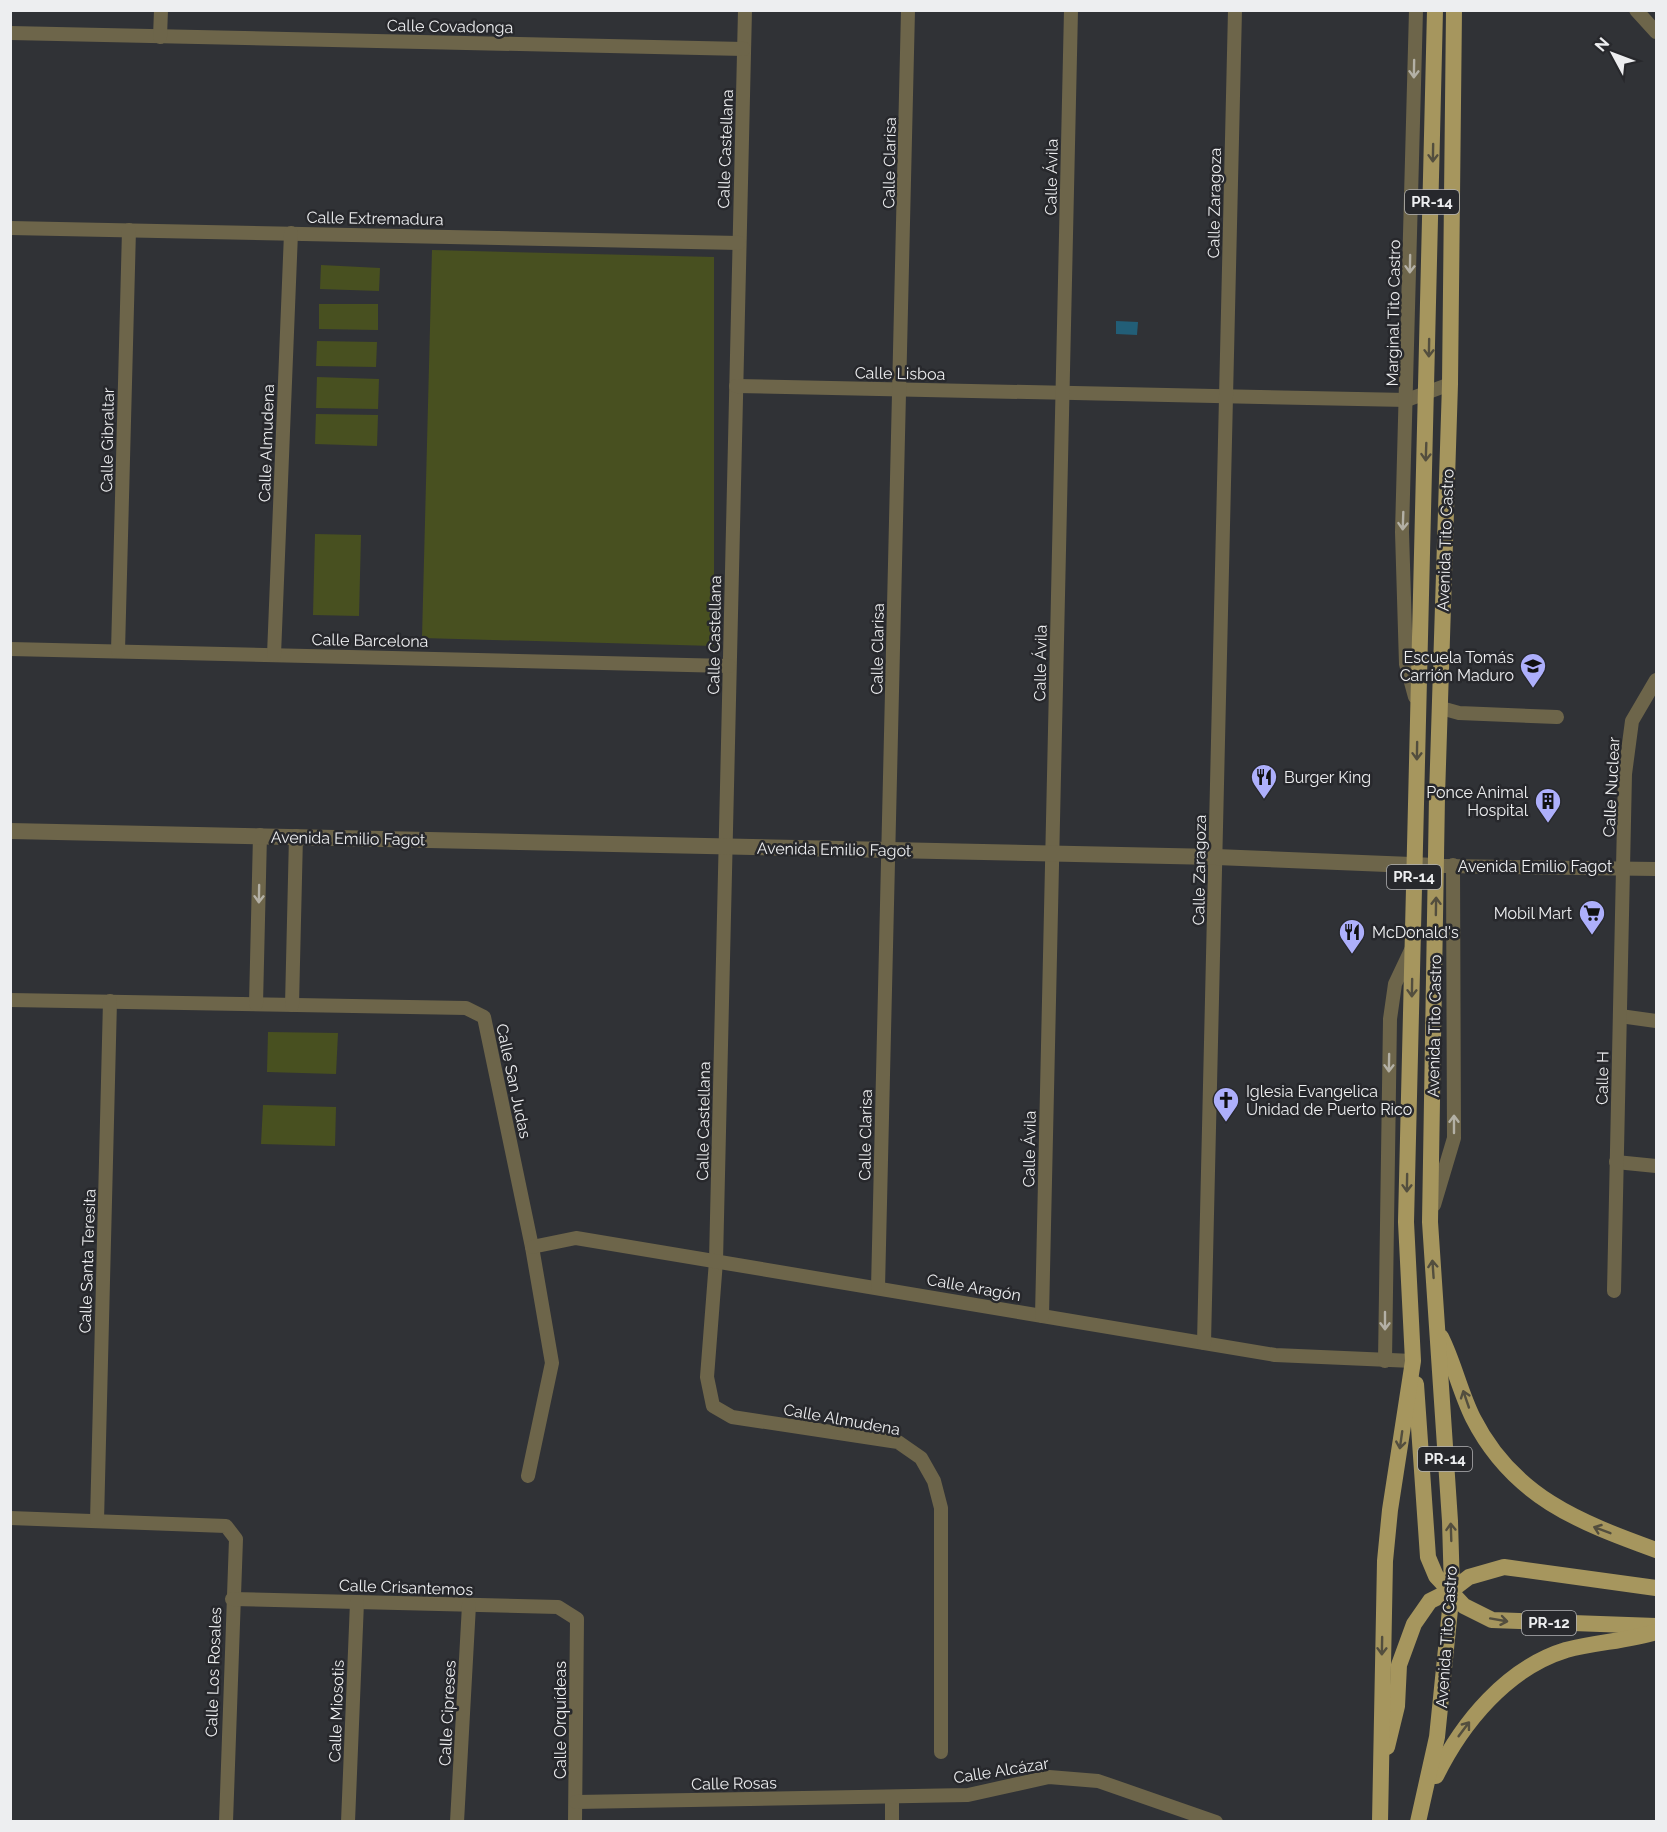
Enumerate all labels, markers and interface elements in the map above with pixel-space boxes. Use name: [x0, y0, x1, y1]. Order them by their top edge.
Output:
street label: Calle Covadonga: [387, 16, 513, 37]
north arrow: [1583, 24, 1643, 84]
text: N: [1591, 34, 1613, 55]
one-way arrow: [1409, 58, 1420, 78]
street label: Calle Castellana: [714, 89, 737, 209]
street label: Calle Clarisa: [879, 117, 900, 209]
street label: Calle Ávila: [1040, 138, 1062, 216]
one-way arrow: [1427, 142, 1438, 162]
street label: Calle Zaragoza: [1204, 147, 1225, 259]
road number: PR-14: [1405, 190, 1459, 214]
street label: Calle Extremadura: [306, 208, 444, 229]
street label: Marginal Tito Castro: [1383, 240, 1404, 387]
one-way arrow: [1404, 253, 1416, 273]
one-way arrow: [1423, 337, 1435, 357]
street label: Calle Lisboa: [855, 363, 945, 384]
street label: Calle Almudena: [255, 384, 278, 502]
street label: Calle Gibraltar: [97, 387, 118, 493]
one-way arrow: [1420, 441, 1432, 461]
street label: Avenida Tito Castro: [1434, 468, 1457, 612]
one-way arrow: [1397, 511, 1408, 531]
street label: Calle Castellana: [704, 575, 725, 695]
street label: Calle Clarisa: [867, 603, 888, 695]
street label: Calle Ávila: [1029, 624, 1051, 702]
street label: Calle Barcelona: [312, 630, 428, 651]
place label: Escuela Tomás Carrión Maduro: [1400, 648, 1514, 685]
school or university icon: Escuela Tomás Carrión Maduro: [1518, 651, 1548, 689]
street label: Calle Nuclear: [1599, 736, 1624, 838]
one-way arrow: [1411, 741, 1423, 761]
restaurant icon: Burger King: [1249, 762, 1279, 800]
place label: Burger King: [1284, 768, 1371, 787]
place label: Ponce Animal Hospital: [1426, 783, 1529, 820]
building icon: Ponce Animal Hospital: [1533, 786, 1563, 824]
street label: Calle Zaragoza: [1189, 814, 1210, 926]
street label: Avenida Emilio Fagot: [271, 828, 426, 849]
street label: Avenida Emilio Fagot: [757, 839, 912, 860]
street label: Avenida Emilio Fagot: [1458, 857, 1613, 876]
road number: PR-14: [1387, 865, 1441, 889]
one-way arrow: [253, 883, 264, 903]
one-way arrow: [1430, 897, 1442, 917]
supermarket icon: Mobil Mart: [1577, 898, 1607, 936]
place label: Mobil Mart: [1494, 904, 1573, 923]
restaurant icon: McDonald's: [1337, 917, 1367, 955]
place label: McDonald's: [1372, 923, 1459, 942]
street label: Avenida Tito Castro: [1424, 954, 1445, 1098]
one-way arrow: [1406, 978, 1418, 998]
street label: Calle San Judas: [492, 1022, 535, 1140]
street label: Calle H: [1593, 1051, 1612, 1105]
one-way arrow: [1383, 1052, 1395, 1072]
street label: Calle Castellana: [693, 1061, 714, 1181]
place label: Iglesia Evangelica Unidad de Puerto Rico: [1246, 1082, 1412, 1119]
church icon: Iglesia Evangelica Unidad de Puerto Rico: [1211, 1085, 1241, 1123]
street label: Calle Clarisa: [855, 1089, 876, 1181]
street label: Calle Ávila: [1018, 1110, 1040, 1188]
one-way arrow: [1448, 1115, 1460, 1135]
one-way arrow: [1401, 1173, 1413, 1193]
street label: Calle Santa Teresita: [75, 1188, 100, 1334]
one-way arrow: [1427, 1260, 1438, 1280]
street label: Calle Aragón: [925, 1270, 1022, 1305]
one-way arrow: [1379, 1310, 1391, 1330]
one-way arrow: [1460, 1390, 1471, 1409]
street label: Calle Almudena: [782, 1400, 902, 1439]
one-way arrow: [1396, 1429, 1407, 1449]
road number: PR-14: [1418, 1447, 1472, 1471]
one-way arrow: [1445, 1522, 1456, 1542]
one-way arrow: [1593, 1524, 1612, 1535]
street label: Avenida Tito Castro: [1432, 1565, 1461, 1709]
street label: Calle Crisantemos: [339, 1576, 474, 1599]
street label: Calle Los Rosales: [202, 1606, 225, 1737]
road number: PR-12: [1522, 1611, 1576, 1635]
one-way arrow: [1489, 1615, 1509, 1626]
one-way arrow: [1376, 1636, 1388, 1656]
street label: Calle Miosotis: [325, 1659, 348, 1763]
street label: Calle Cipreses: [435, 1659, 460, 1766]
street label: Calle Orquídeas: [551, 1661, 570, 1779]
one-way arrow: [1458, 1721, 1470, 1737]
street label: Calle Alcázar: [952, 1754, 1050, 1787]
street label: Calle Rosas: [691, 1773, 777, 1794]

